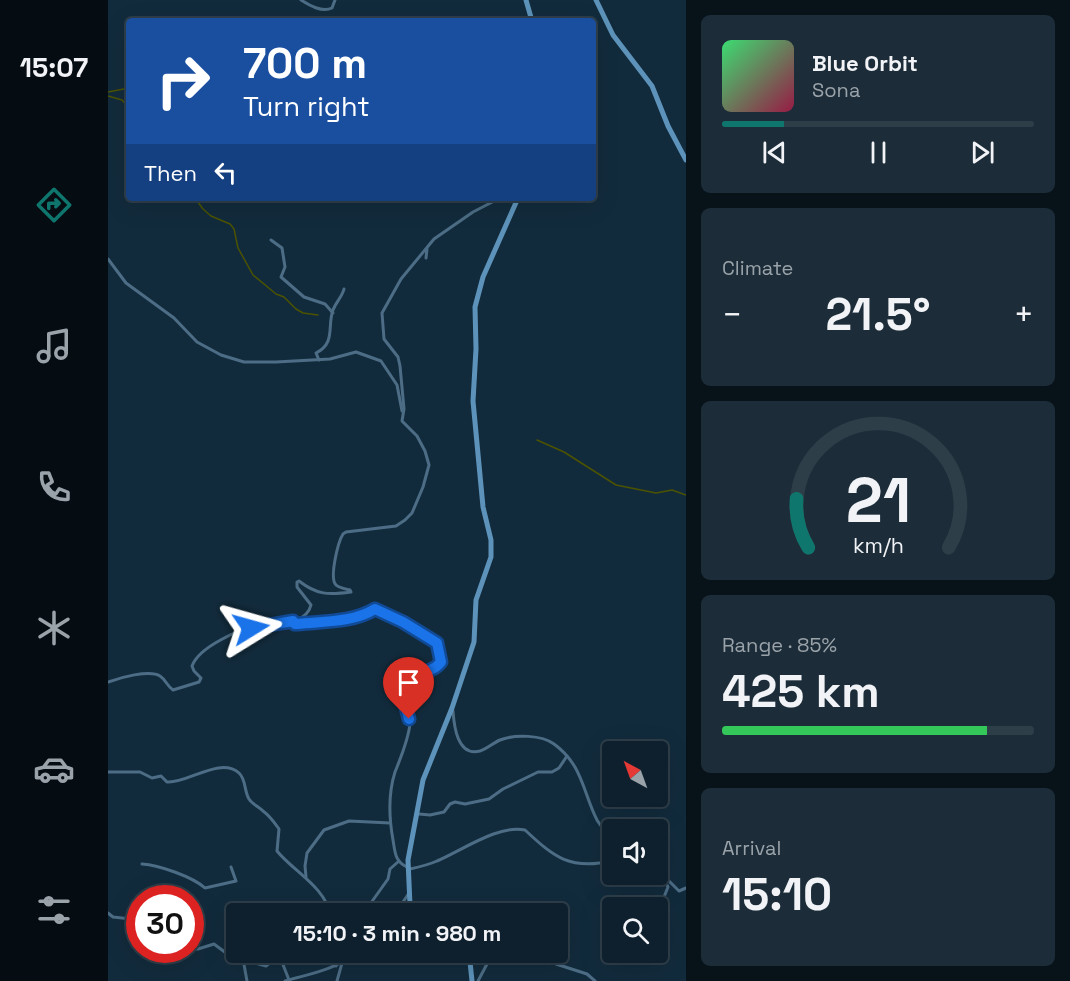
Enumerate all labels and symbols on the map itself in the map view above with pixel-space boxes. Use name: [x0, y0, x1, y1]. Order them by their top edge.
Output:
position arrow: [219, 596, 283, 660]
pin: [383, 657, 434, 719]
north arrow: [602, 741, 668, 807]
speed limit sign: 30: [126, 885, 204, 963]

